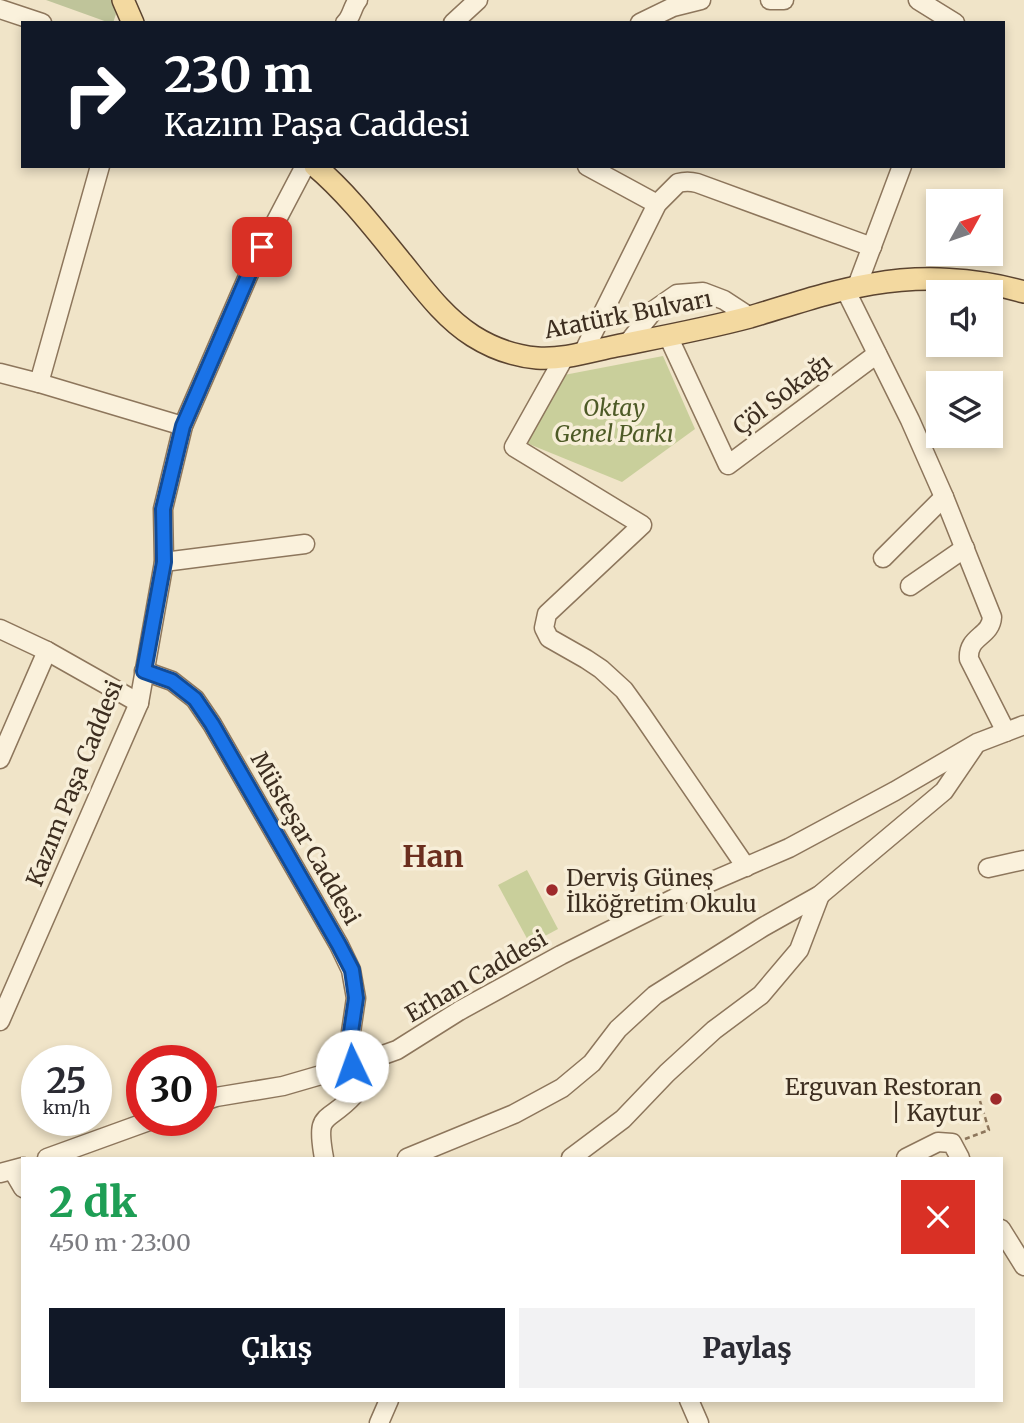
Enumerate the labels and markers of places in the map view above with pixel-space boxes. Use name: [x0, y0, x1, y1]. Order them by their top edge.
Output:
pin: [232, 217, 292, 277]
place label: Derviş Güneş İlköğretim Okulu: [566, 863, 757, 918]
marker: Derviş Güneş İlköğretim Okulu: [544, 882, 560, 898]
place label: Erguvan Restoran | Kaytur: [785, 1072, 982, 1127]
marker: Erguvan Restoran | Kaytur: [988, 1091, 1004, 1107]

